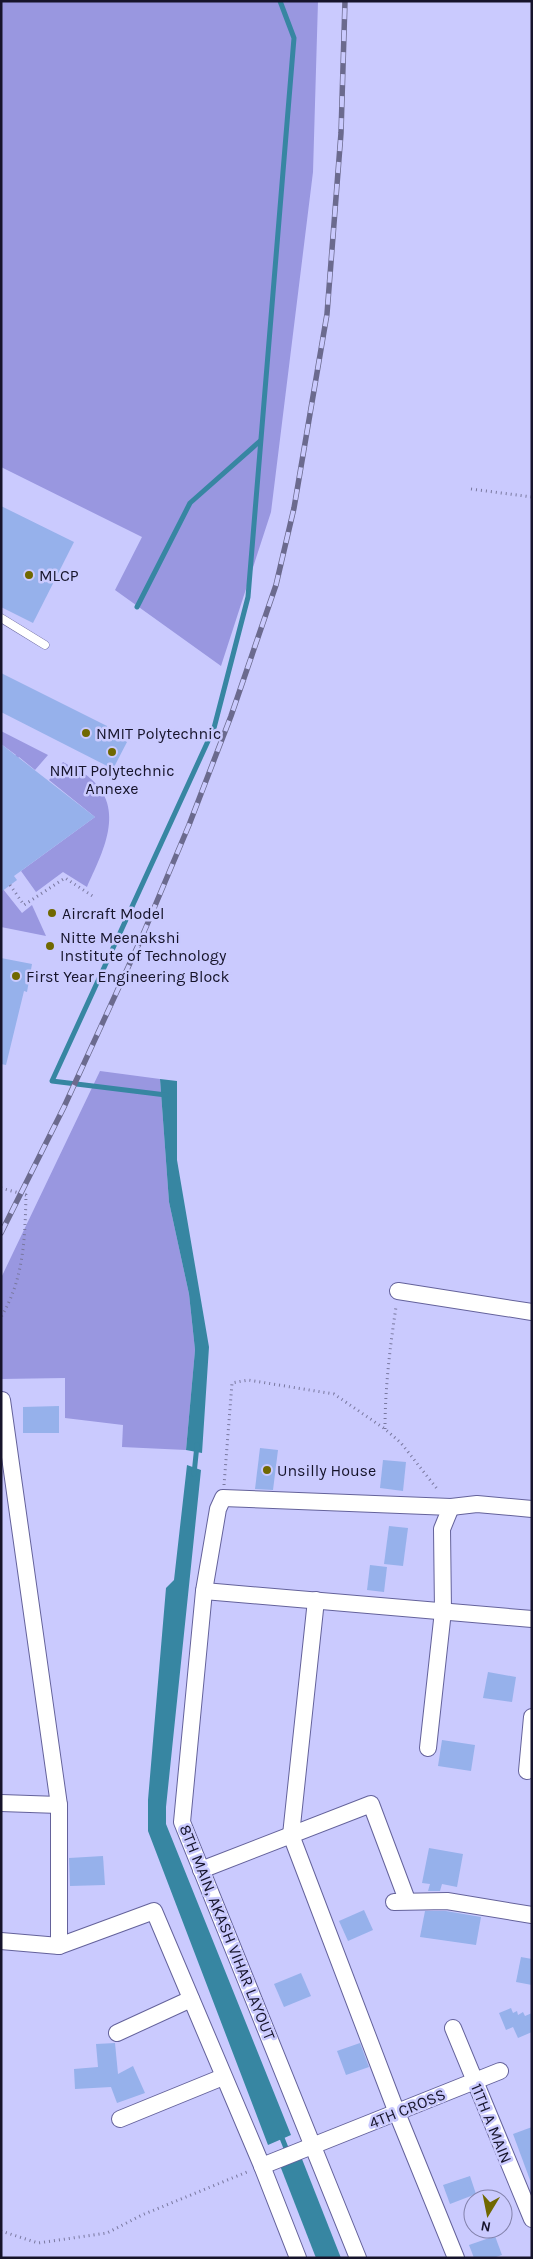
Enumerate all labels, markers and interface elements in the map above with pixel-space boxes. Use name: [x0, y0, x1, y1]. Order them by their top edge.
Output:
place label: MLCP: [39, 566, 79, 585]
marker: MLCP: [23, 569, 35, 581]
place label: NMIT Polytechnic: [96, 724, 221, 743]
marker: NMIT Polytechnic: [80, 727, 92, 739]
marker: NMIT Polytechnic Annexe: [106, 746, 118, 758]
place label: NMIT Polytechnic Annexe: [49, 761, 175, 798]
place label: Aircraft Model: [62, 904, 164, 923]
marker: Aircraft Model: [46, 907, 58, 919]
place label: Nitte Meenakshi Institute of Technology: [60, 928, 227, 965]
marker: Nitte Meenakshi Institute of Technology: [44, 940, 56, 952]
place label: First Year Engineering Block: [26, 967, 230, 986]
marker: First Year Engineering Block: [10, 970, 22, 982]
place label: Unsilly House: [277, 1461, 376, 1480]
marker: Unsilly House: [261, 1464, 273, 1476]
street label: 8TH MAIN, AKASH VIHAR LAYOUT: [176, 1822, 280, 2043]
street label: 11TH A MAIN: [467, 2081, 516, 2166]
street label: 4TH CROSS: [366, 2085, 448, 2132]
north arrow: [463, 2189, 513, 2239]
text: N: [479, 2217, 492, 2236]

